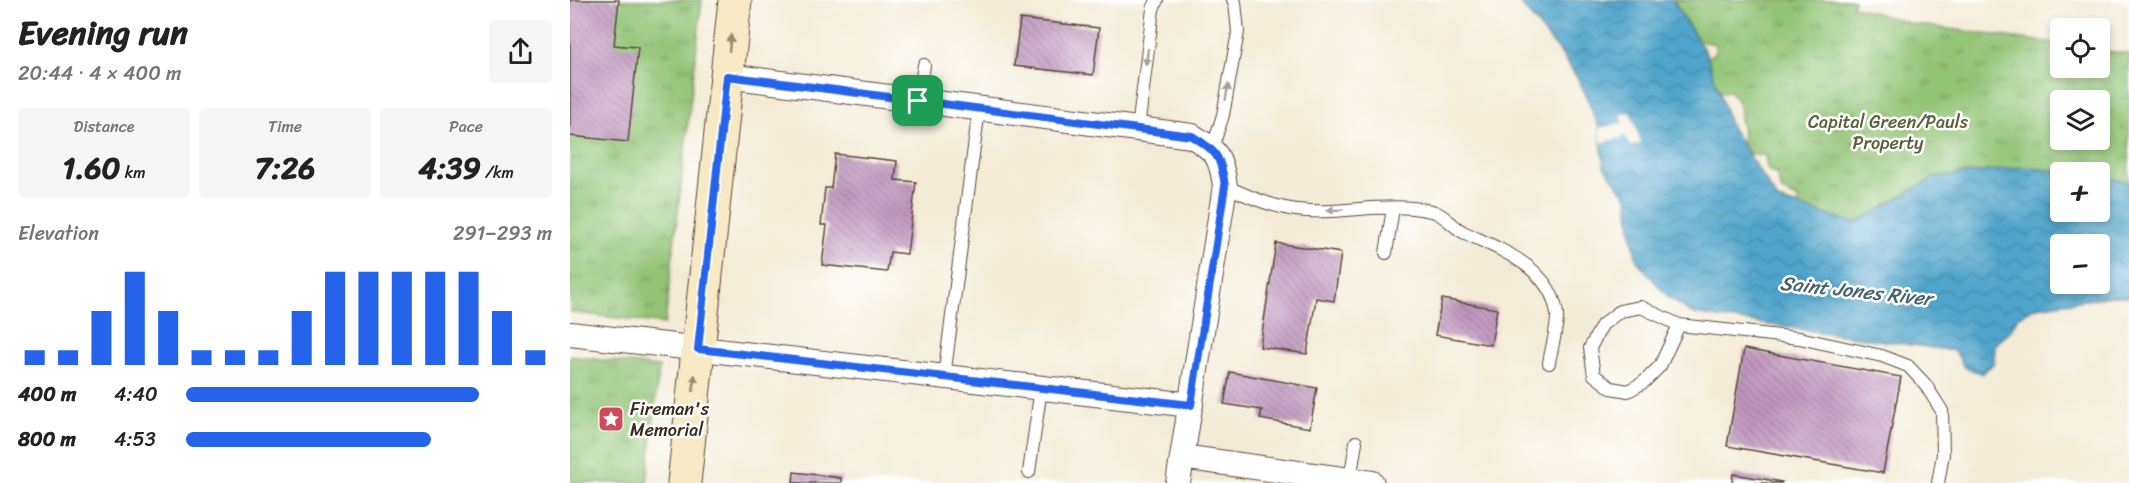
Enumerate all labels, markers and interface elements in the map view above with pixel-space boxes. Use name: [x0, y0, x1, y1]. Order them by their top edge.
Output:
text: Evening run: [18, 4, 188, 62]
map controls: [2050, 18, 2110, 294]
button: locate: [2050, 18, 2110, 78]
button: share: [489, 20, 552, 83]
one-way arrow: [726, 33, 735, 52]
one-way arrow: [1142, 48, 1152, 67]
text: 20:44 · 4 × 400 m: [18, 56, 181, 91]
pin: [892, 75, 943, 126]
one-way arrow: [1223, 82, 1232, 101]
icon: arrive: [901, 84, 934, 117]
button: layers: [2050, 90, 2110, 150]
park label: Capital Green/Pauls Property: [1808, 106, 1969, 159]
text: Distance: [74, 112, 134, 141]
text: Time: [268, 112, 302, 141]
text: Pace: [449, 112, 483, 141]
text: 1.60: [63, 141, 120, 195]
text: 7:26: [255, 141, 315, 195]
text: 4:39: [418, 141, 481, 195]
text: km: [120, 158, 145, 187]
text: /km: [481, 158, 514, 187]
button: +: [2050, 162, 2110, 222]
one-way arrow: [1325, 206, 1344, 215]
text: Elevation: [18, 216, 99, 251]
text: 291–293 m: [453, 216, 552, 251]
button: −: [2050, 234, 2110, 294]
water label: Saint Jones River: [1778, 266, 1937, 317]
one-way arrow: [689, 374, 699, 393]
text: 400 m: [18, 377, 76, 412]
text: 4:40: [114, 377, 158, 412]
place label: Fireman's Memorial: [630, 393, 710, 446]
place icon: Fireman's Memorial: [596, 404, 626, 434]
text: 800 m: [18, 422, 76, 457]
text: 4:53: [114, 422, 156, 457]

